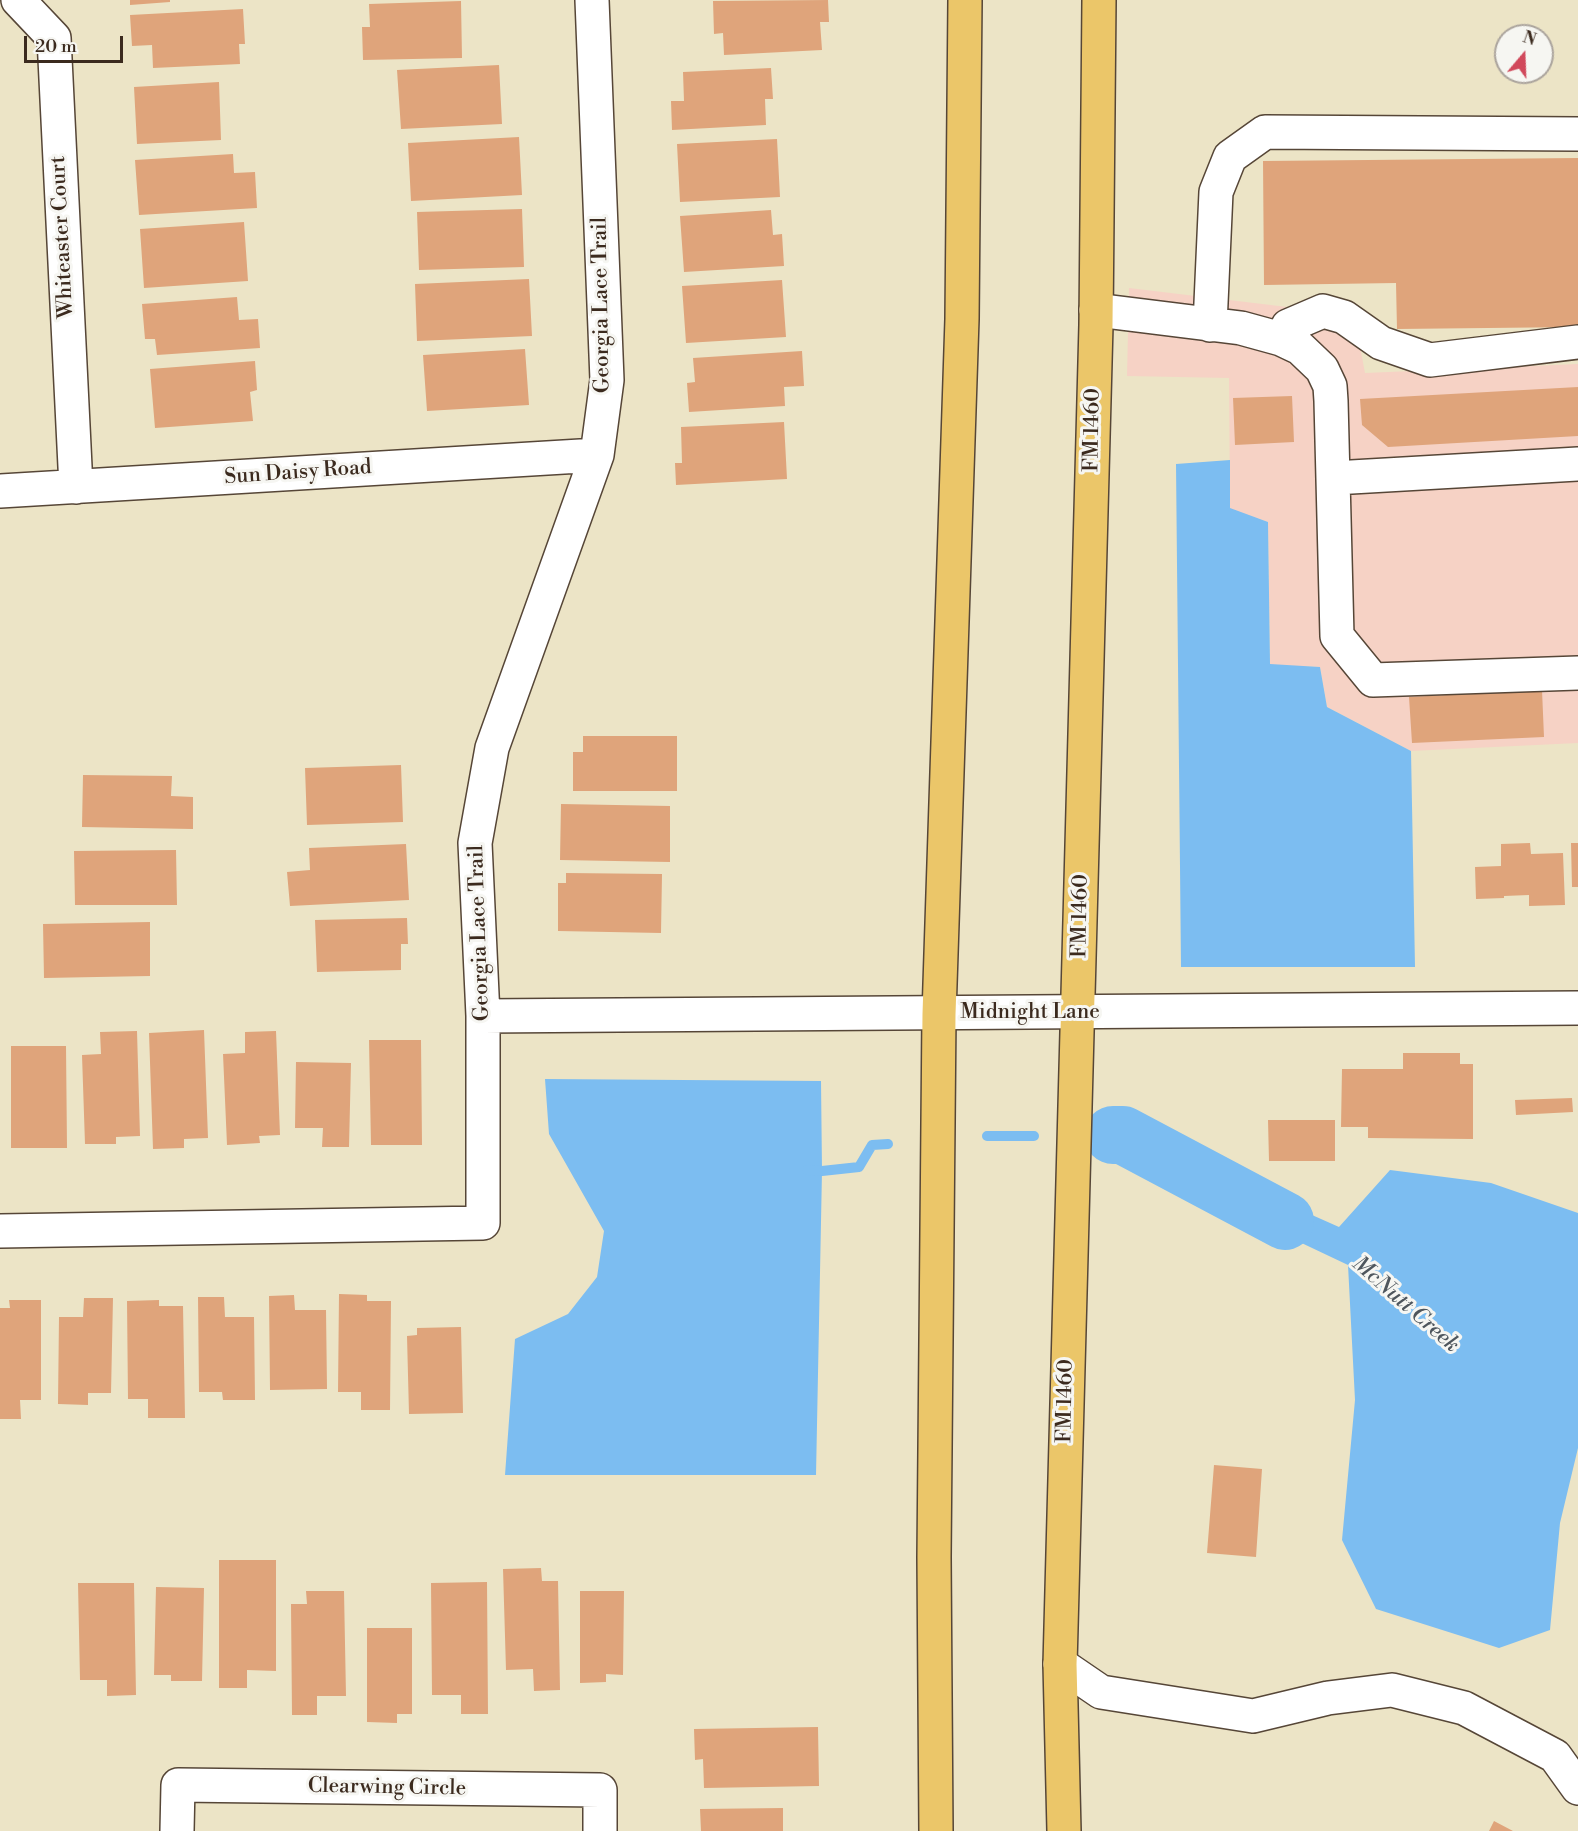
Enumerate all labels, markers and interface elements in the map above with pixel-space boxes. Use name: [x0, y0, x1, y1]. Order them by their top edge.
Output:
scale bar: [27, 24, 126, 62]
north arrow: [1494, 24, 1554, 84]
text: N: [1520, 27, 1538, 50]
text: 20 m: [35, 35, 77, 58]
street label: Whiteaster Court: [46, 155, 80, 319]
street label: Georgia Lace Trail: [588, 217, 616, 393]
street label: FM 1460: [1080, 388, 1106, 472]
street label: Sun Daisy Road: [224, 455, 372, 491]
street label: Georgia Lace Trail: [464, 844, 496, 1022]
street label: FM 1460: [1068, 874, 1094, 958]
street label: Midnight Lane: [960, 1000, 1100, 1026]
water label: McNutt Creek: [1346, 1251, 1464, 1359]
street label: FM 1460: [1053, 1359, 1079, 1443]
street label: Clearwing Circle: [308, 1774, 466, 1802]

